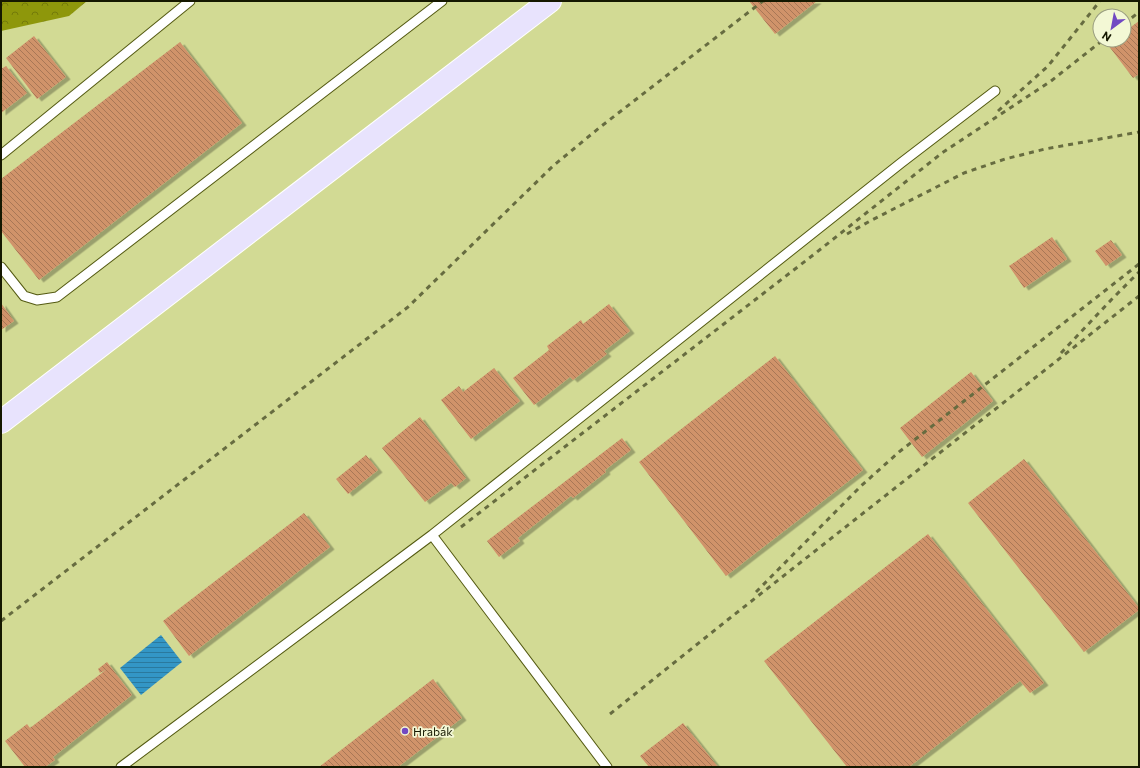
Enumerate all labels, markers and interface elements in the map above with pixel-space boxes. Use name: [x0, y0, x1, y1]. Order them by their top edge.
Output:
north arrow: [1092, 8, 1132, 48]
text: N: [1099, 29, 1113, 45]
place label: Hrabák: [413, 724, 453, 738]
marker: Hrabák: [400, 726, 410, 736]

